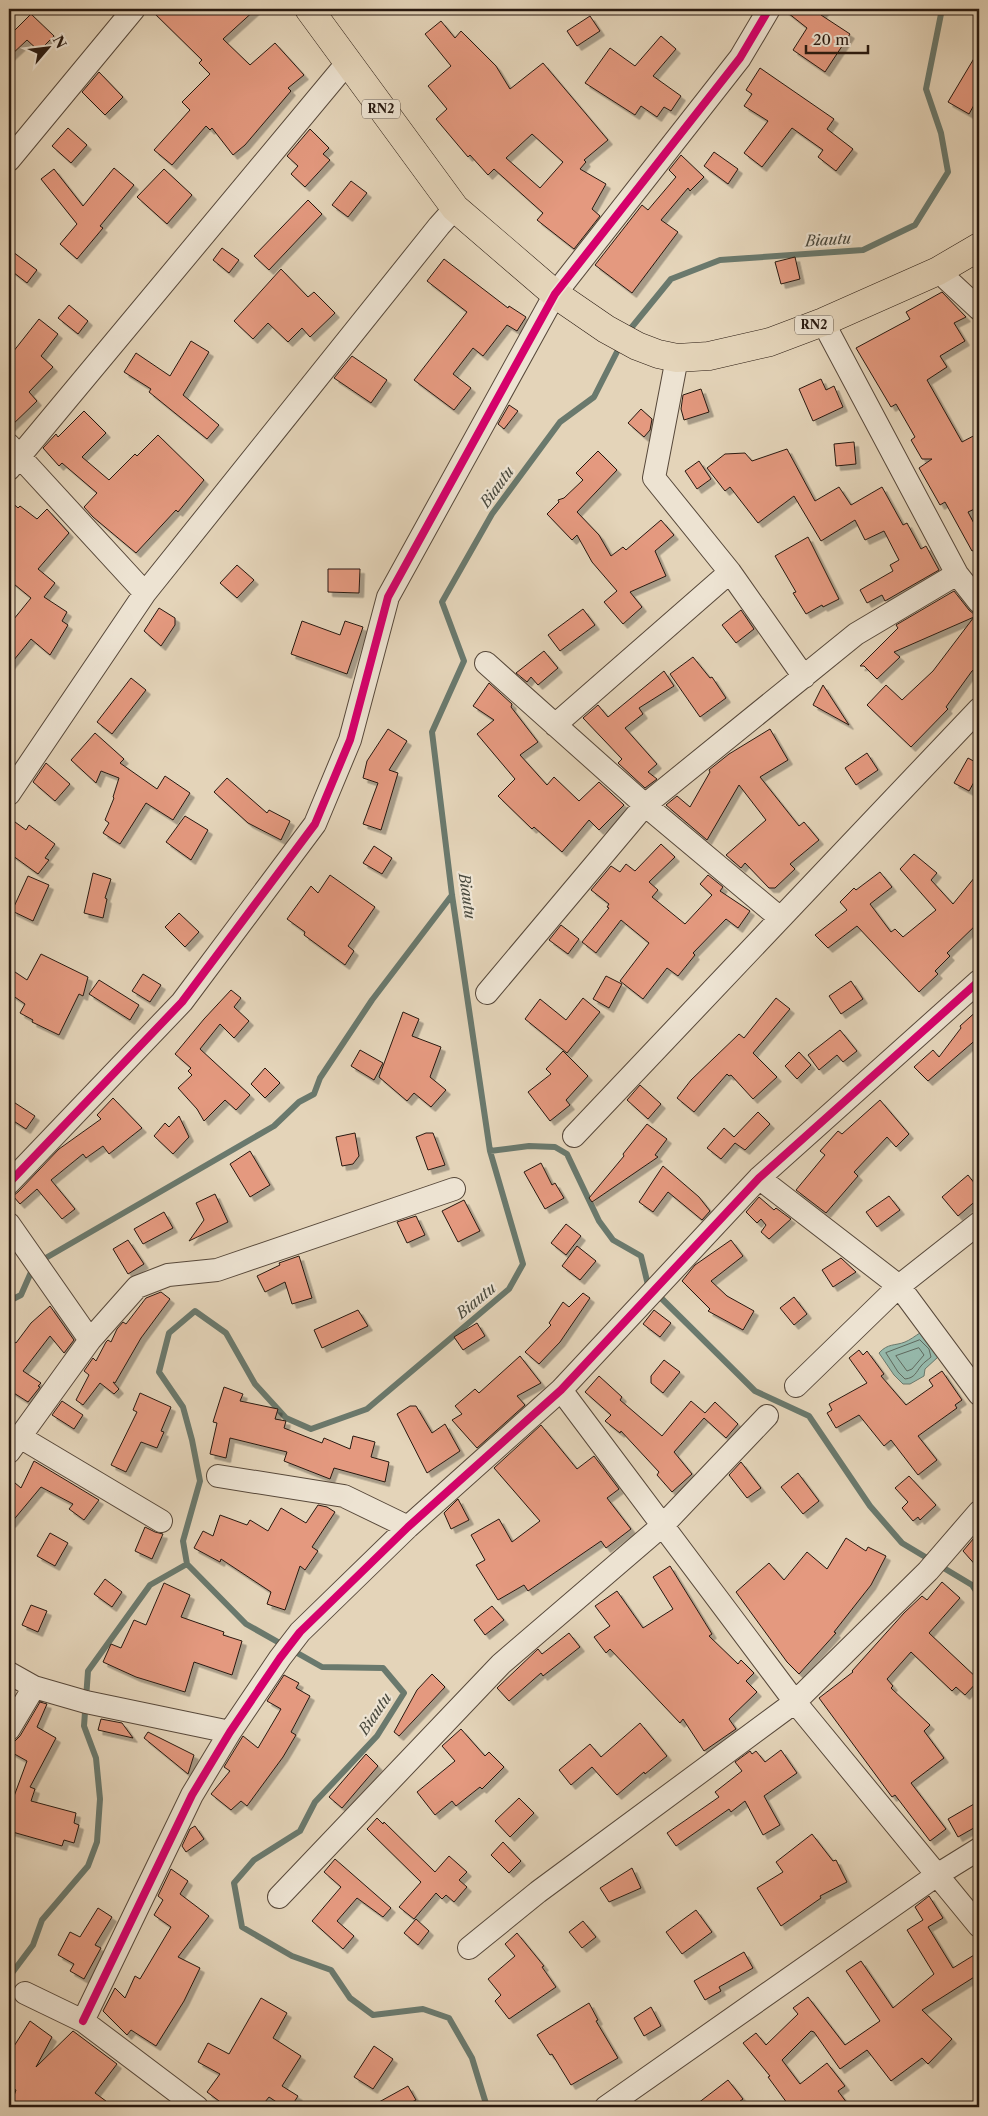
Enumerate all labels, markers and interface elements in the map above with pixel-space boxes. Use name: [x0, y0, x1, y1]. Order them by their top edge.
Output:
north arrow: [22, 22, 72, 72]
scale bar: [806, 22, 868, 54]
text: 20 m: [813, 30, 849, 49]
text: N: [49, 32, 70, 51]
road number: RN2: [362, 100, 400, 118]
water label: Biautu: [803, 228, 852, 251]
road number: RN2: [795, 316, 833, 334]
water label: Biautu: [475, 462, 518, 512]
water label: Biautu: [455, 871, 480, 920]
water label: Biautu: [451, 1278, 500, 1323]
water label: Biautu: [353, 1689, 395, 1739]

